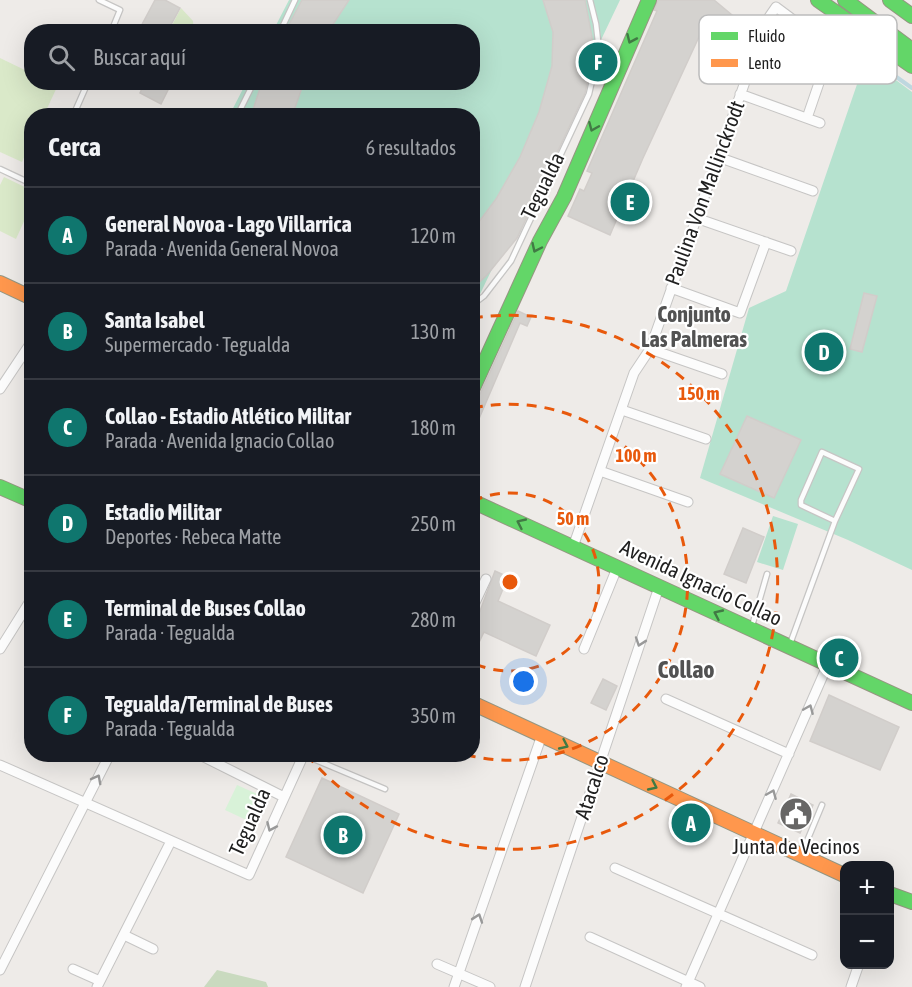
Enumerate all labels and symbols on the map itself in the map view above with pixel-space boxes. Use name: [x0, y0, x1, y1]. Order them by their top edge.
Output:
legend: [699, 15, 897, 84]
text: Fluido: [748, 27, 785, 45]
one-way arrow: [626, 32, 638, 43]
pin: F: [578, 40, 618, 84]
text: Lento: [748, 54, 781, 72]
street label: Paulina Von Mallinckrodt: [659, 97, 749, 288]
one-way arrow: [588, 120, 600, 131]
street label: Tegualda: [516, 148, 569, 223]
pin: E: [610, 180, 650, 224]
one-way arrow: [532, 242, 544, 253]
district label: Conjunto Las Palmeras: [641, 301, 747, 352]
pin: D: [804, 330, 844, 374]
text: 150 m: [679, 383, 719, 404]
text: 100 m: [616, 445, 656, 466]
text: 50 m: [557, 508, 589, 529]
one-way arrow: [517, 519, 528, 531]
street label: Avenida Ignacio Collao: [617, 534, 786, 630]
centre of rings: [500, 572, 520, 592]
one-way arrow: [713, 609, 724, 621]
one-way arrow: [635, 636, 648, 647]
pin: C: [820, 636, 858, 680]
district label: Collao: [657, 656, 715, 683]
your location: [509, 667, 538, 696]
one-way arrow: [801, 705, 813, 716]
one-way arrow: [557, 738, 568, 750]
street label: Atacalco: [569, 751, 613, 822]
one-way arrow: [90, 774, 102, 785]
one-way arrow: [646, 779, 657, 791]
street label: Tegualda: [224, 784, 275, 859]
one-way arrow: [765, 789, 777, 800]
public building icon: Junta de Vecinos: [778, 796, 814, 832]
pin: A: [672, 800, 710, 846]
pin: B: [324, 812, 362, 858]
one-way arrow: [266, 820, 278, 831]
place label: Junta de Vecinos: [732, 834, 860, 858]
one-way arrow: [470, 913, 483, 924]

